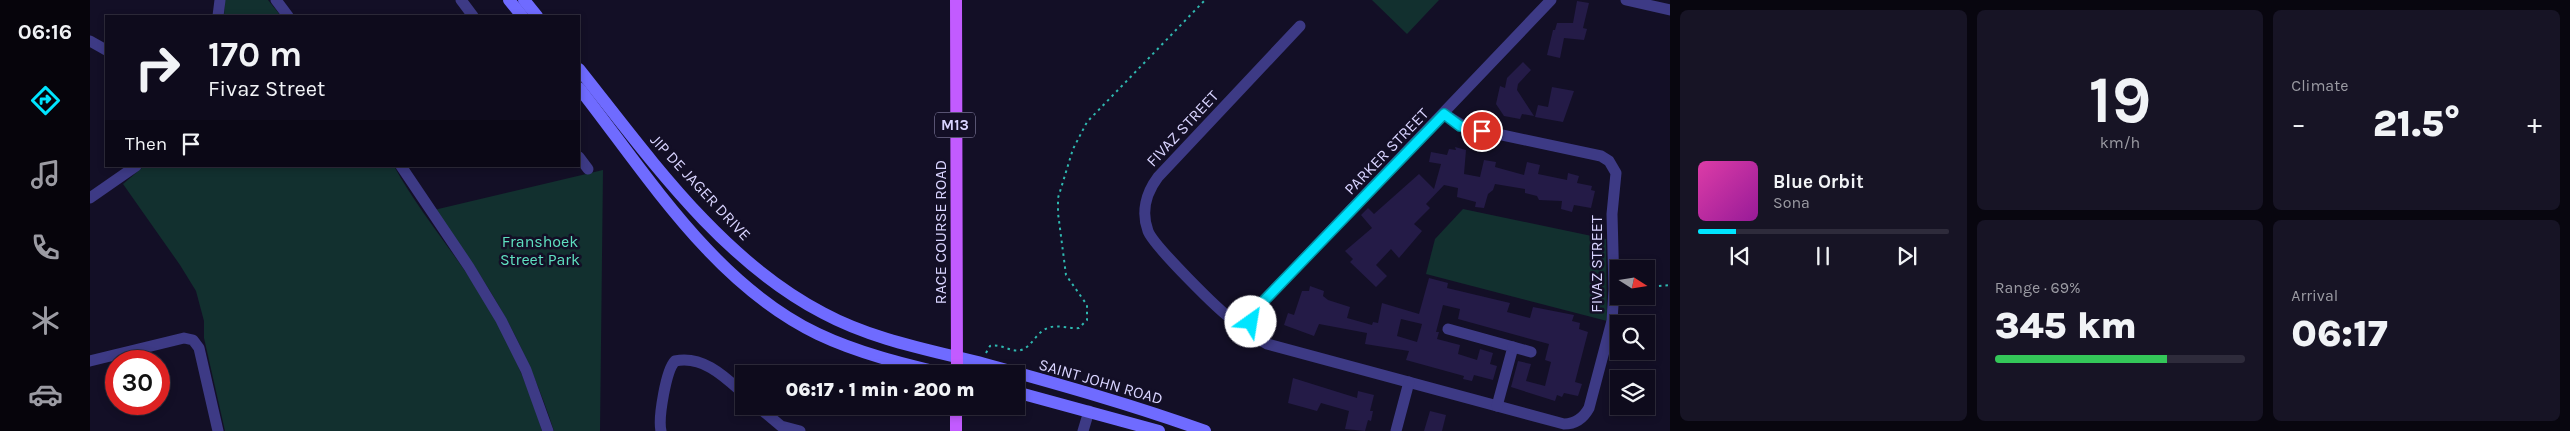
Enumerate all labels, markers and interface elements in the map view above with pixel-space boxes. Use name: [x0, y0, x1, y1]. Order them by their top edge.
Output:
text: 06:16: [18, 19, 72, 45]
text: 170 m: [208, 34, 302, 75]
icon: right: [125, 35, 190, 100]
text: 19: [2089, 62, 2151, 138]
text: Fivaz Street: [208, 76, 325, 102]
text: Climate: [2291, 76, 2348, 95]
icon: directions: [28, 83, 63, 118]
street label: FIVAZ STREET: [1142, 86, 1222, 170]
text: 21.5°: [2373, 101, 2461, 146]
street label: PARKER STREET: [1340, 104, 1432, 199]
text: −: [2291, 107, 2306, 140]
text: +: [2527, 107, 2542, 140]
pin: [1461, 110, 1503, 152]
road number: M13: [935, 112, 975, 138]
icon: arrive: [1468, 117, 1496, 145]
icon: arrive: [177, 130, 205, 158]
street label: JIP DE JAGER DRIVE: [647, 130, 755, 244]
text: Then: [125, 133, 167, 155]
text: km/h: [2100, 133, 2140, 152]
icon: music: [28, 157, 63, 192]
street label: RACE COURSE ROAD: [931, 160, 950, 304]
text: Blue Orbit: [1773, 171, 1864, 193]
text: Sona: [1773, 193, 1810, 212]
street label: FIVAZ STREET: [1587, 215, 1606, 313]
icon: phone: [28, 230, 63, 265]
park label: Franshoek Street Park: [500, 232, 580, 269]
icon: previous: [1726, 242, 1754, 270]
icon: pause: [1809, 242, 1837, 270]
icon: next: [1893, 242, 1921, 270]
north arrow: [1610, 260, 1655, 305]
map controls: [1610, 260, 1655, 415]
text: Range · 69%: [1995, 278, 2081, 297]
text: Arrival: [2291, 286, 2338, 305]
position arrow: [1224, 295, 1276, 347]
icon: climate: [28, 303, 63, 338]
text: 345 km: [1995, 303, 2137, 348]
text: 06:17: [2291, 311, 2388, 356]
button: search: [1610, 315, 1655, 360]
speed limit sign: 30: [105, 350, 170, 415]
street label: SAINT JOHN ROAD: [1037, 355, 1165, 408]
button: layers: [1610, 370, 1655, 415]
icon: car: [28, 377, 63, 412]
text: 06:17 · 1 min · 200 m: [785, 379, 975, 401]

